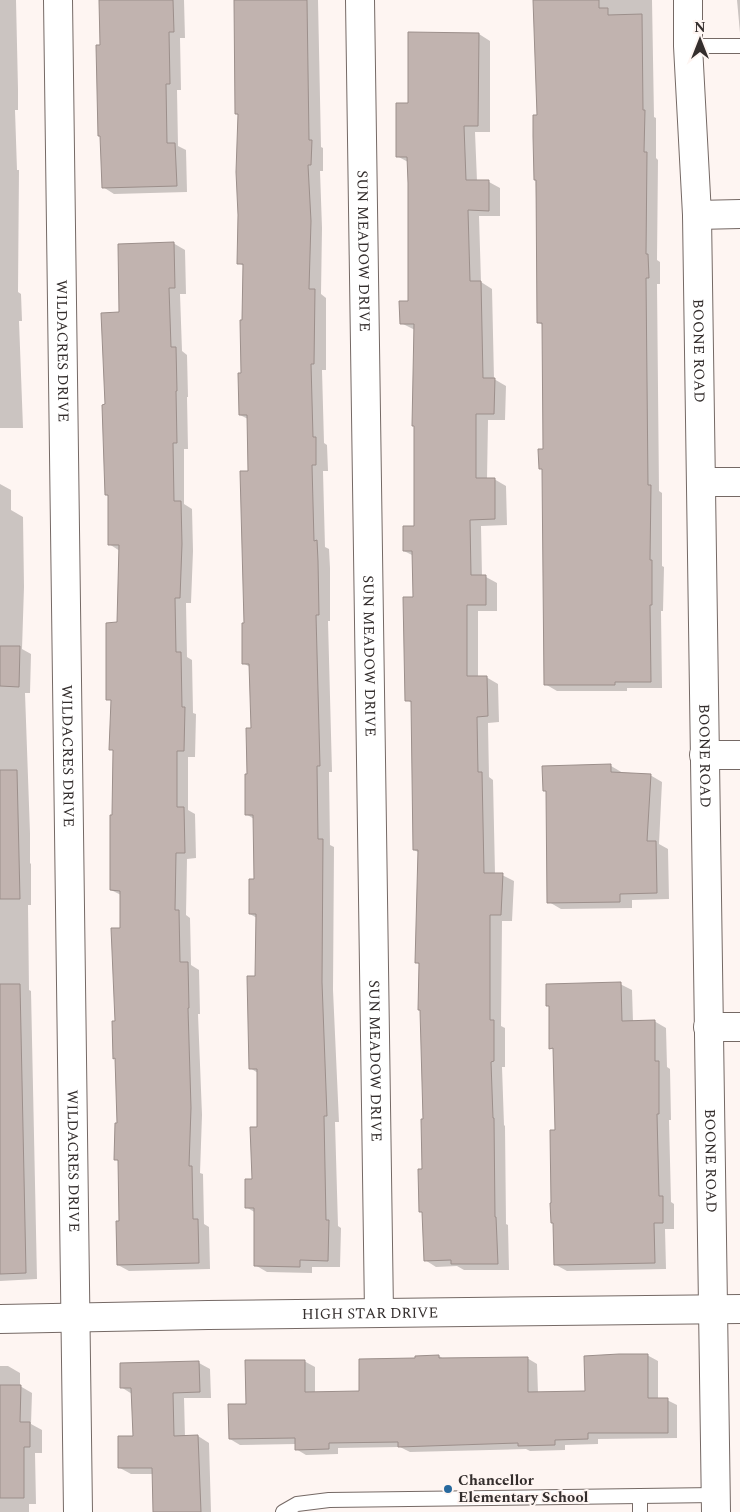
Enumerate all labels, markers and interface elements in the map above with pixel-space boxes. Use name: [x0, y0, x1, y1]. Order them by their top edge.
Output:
north arrow: [675, 15, 725, 65]
text: N: [694, 17, 706, 38]
street label: SUN MEADOW DRIVE: [350, 170, 376, 332]
street label: WILDACRES DRIVE: [50, 280, 75, 422]
street label: BOONE ROAD: [686, 299, 711, 403]
street label: SUN MEADOW DRIVE: [356, 575, 382, 737]
street label: WILDACRES DRIVE: [55, 685, 80, 827]
street label: BOONE ROAD: [692, 703, 717, 808]
street label: SUN MEADOW DRIVE: [362, 980, 388, 1142]
street label: WILDACRES DRIVE: [60, 1089, 85, 1232]
street label: BOONE ROAD: [698, 1108, 723, 1213]
street label: HIGH STAR DRIVE: [302, 1301, 438, 1326]
place label: Chancellor Elementary School: [458, 1469, 589, 1509]
marker: Chancellor Elementary School: [442, 1483, 454, 1495]

